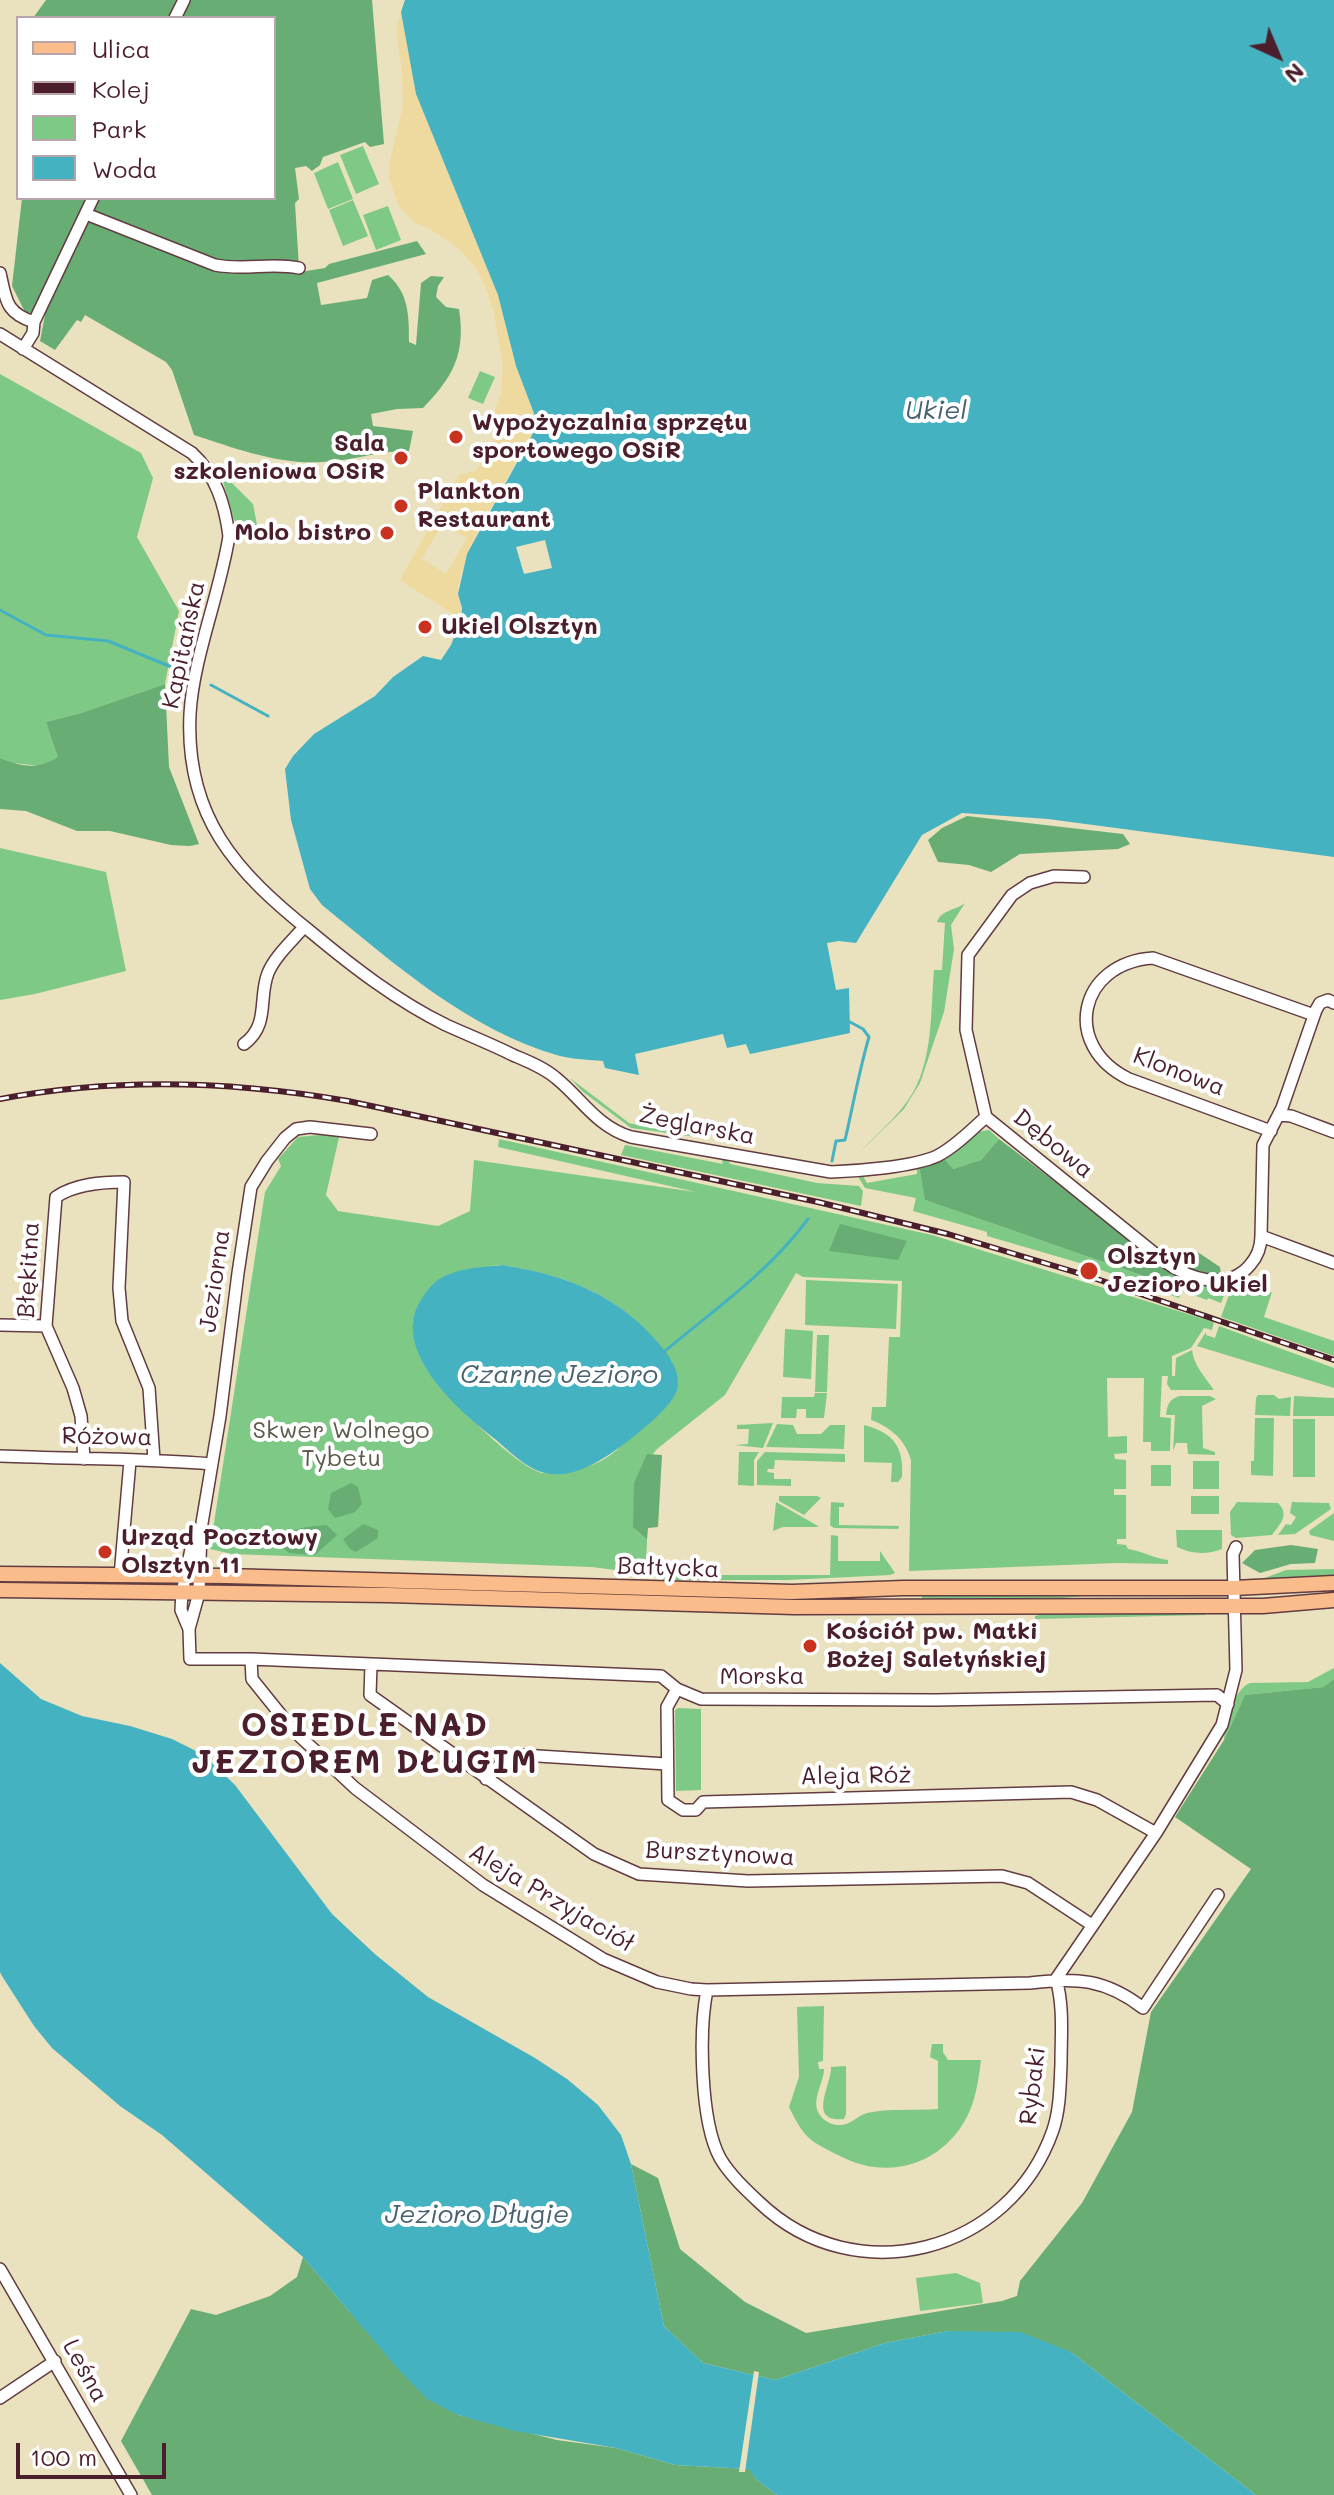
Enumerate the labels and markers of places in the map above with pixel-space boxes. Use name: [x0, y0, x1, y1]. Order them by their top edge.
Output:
place label: Wypożyczalnia sprzętu sportowego OSiR: [472, 409, 748, 465]
marker: Wypożyczalnia sprzętu sportowego OSiR: [447, 428, 465, 446]
place label: Sala szkoleniowa OSiR: [174, 430, 385, 486]
marker: Sala szkoleniowa OSiR: [392, 449, 410, 467]
place label: Plankton Restaurant: [417, 478, 551, 534]
marker: Plankton Restaurant: [392, 497, 410, 515]
place label: Molo bistro: [234, 519, 371, 547]
marker: Molo bistro: [378, 524, 396, 542]
place label: Ukiel Olsztyn: [441, 613, 597, 641]
marker: Ukiel Olsztyn: [416, 618, 434, 636]
place label: Olsztyn Jezioro Ukiel: [1107, 1243, 1268, 1299]
marker: Olsztyn Jezioro Ukiel: [1078, 1260, 1100, 1282]
place label: Urząd Pocztowy Olsztyn 11: [121, 1524, 318, 1580]
marker: Urząd Pocztowy Olsztyn 11: [96, 1543, 114, 1561]
place label: Kościół pw. Matki Bożej Saletyńskiej: [826, 1618, 1047, 1674]
marker: Kościół pw. Matki Bożej Saletyńskiej: [801, 1637, 819, 1655]

